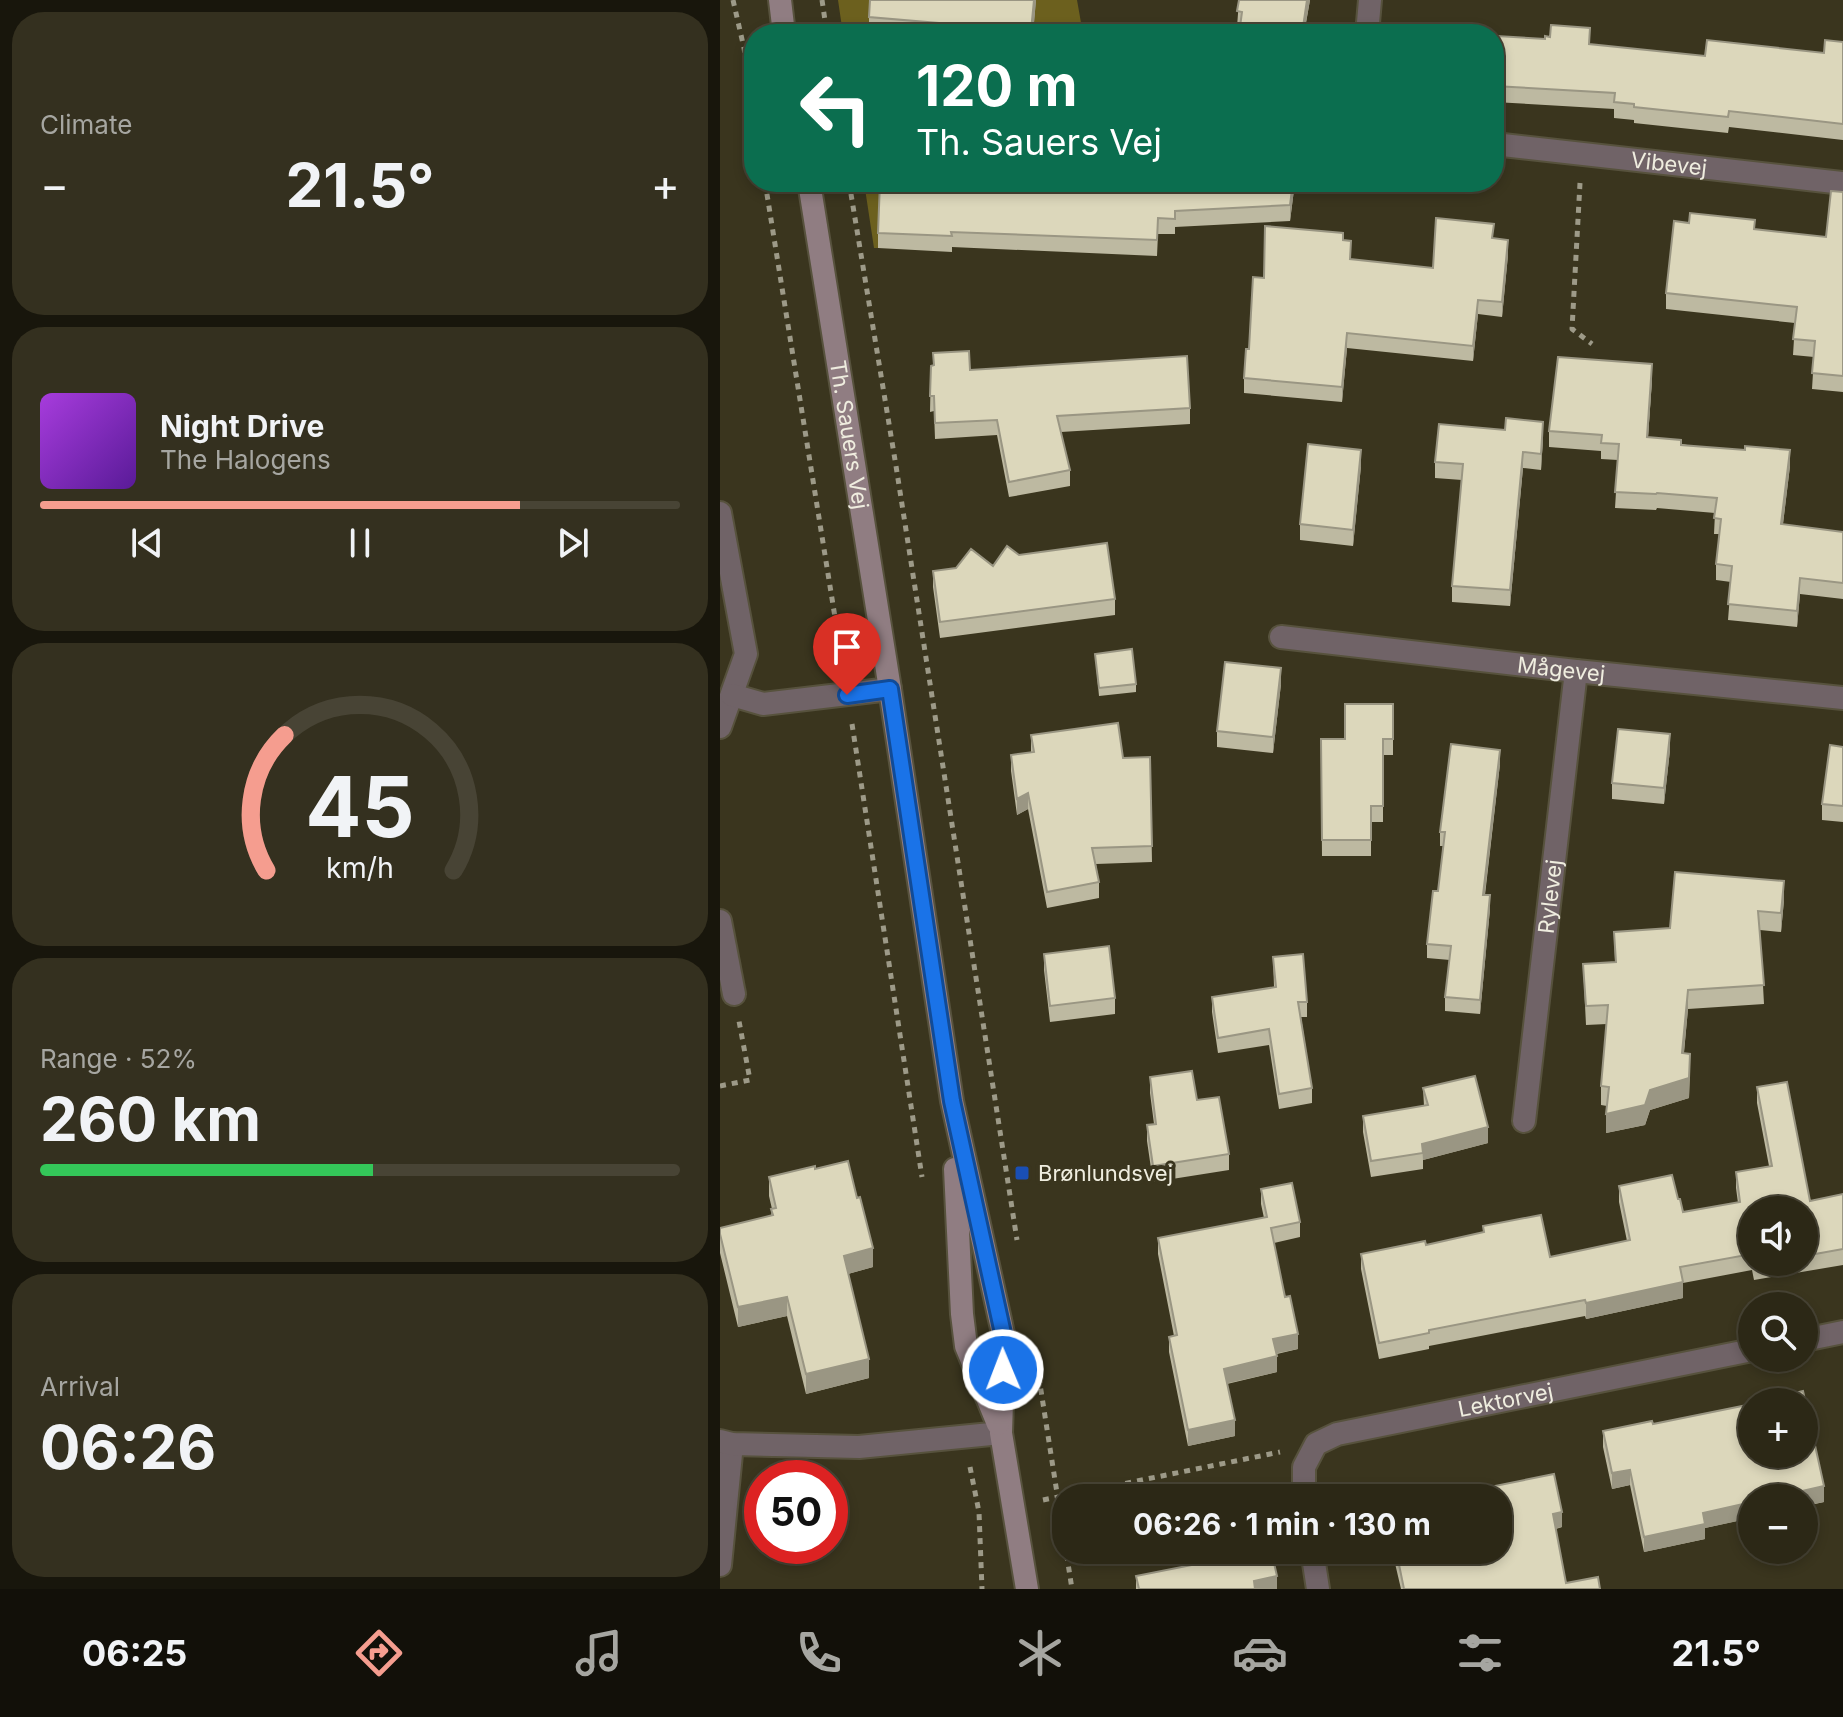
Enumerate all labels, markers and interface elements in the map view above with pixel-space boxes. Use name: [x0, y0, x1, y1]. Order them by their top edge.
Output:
text: 120 m: [916, 52, 1078, 120]
icon: left: [784, 56, 888, 160]
text: Climate: [40, 109, 132, 140]
text: Th. Sauers Vej: [916, 120, 1162, 164]
street label: Vibevej: [1629, 146, 1708, 181]
text: 21.5°: [286, 149, 434, 221]
text: −: [40, 158, 69, 212]
text: +: [651, 158, 680, 212]
street label: Th. Sauers Vej: [825, 358, 874, 511]
text: Night Drive: [160, 408, 324, 444]
text: The Halogens: [160, 444, 331, 475]
icon: previous: [125, 521, 169, 565]
icon: pause: [338, 521, 382, 565]
icon: next: [551, 521, 595, 565]
pin: [813, 613, 881, 695]
icon: arrive: [825, 625, 869, 669]
street label: Mågevej: [1516, 651, 1606, 687]
text: 45: [305, 755, 415, 856]
text: km/h: [326, 850, 394, 885]
street label: Rylevej: [1533, 858, 1567, 935]
text: Range · 52%: [40, 1043, 197, 1074]
text: 260 km: [40, 1083, 261, 1155]
place label: Brønlundsvej: [1038, 1160, 1173, 1186]
marker: Brønlundsvej: [1013, 1164, 1031, 1182]
map controls: [1738, 1196, 1818, 1564]
button: sound: [1738, 1196, 1818, 1276]
button: search: [1738, 1292, 1818, 1372]
position arrow: [961, 1328, 1045, 1412]
text: Arrival: [40, 1371, 120, 1402]
street label: Lektorvej: [1456, 1378, 1555, 1422]
button: +: [1738, 1388, 1818, 1468]
text: 06:26: [40, 1411, 216, 1483]
speed limit sign: 50: [744, 1460, 848, 1564]
button: −: [1738, 1484, 1818, 1564]
text: 06:26 · 1 min · 130 m: [1133, 1506, 1431, 1542]
icon: directions: [351, 1625, 407, 1681]
icon: music: [571, 1625, 627, 1681]
icon: phone: [791, 1625, 847, 1681]
icon: climate: [1012, 1625, 1068, 1681]
icon: car: [1232, 1625, 1288, 1681]
icon: filters: [1452, 1625, 1508, 1681]
text: 06:25: [82, 1631, 187, 1675]
text: 21.5°: [1672, 1631, 1761, 1675]

